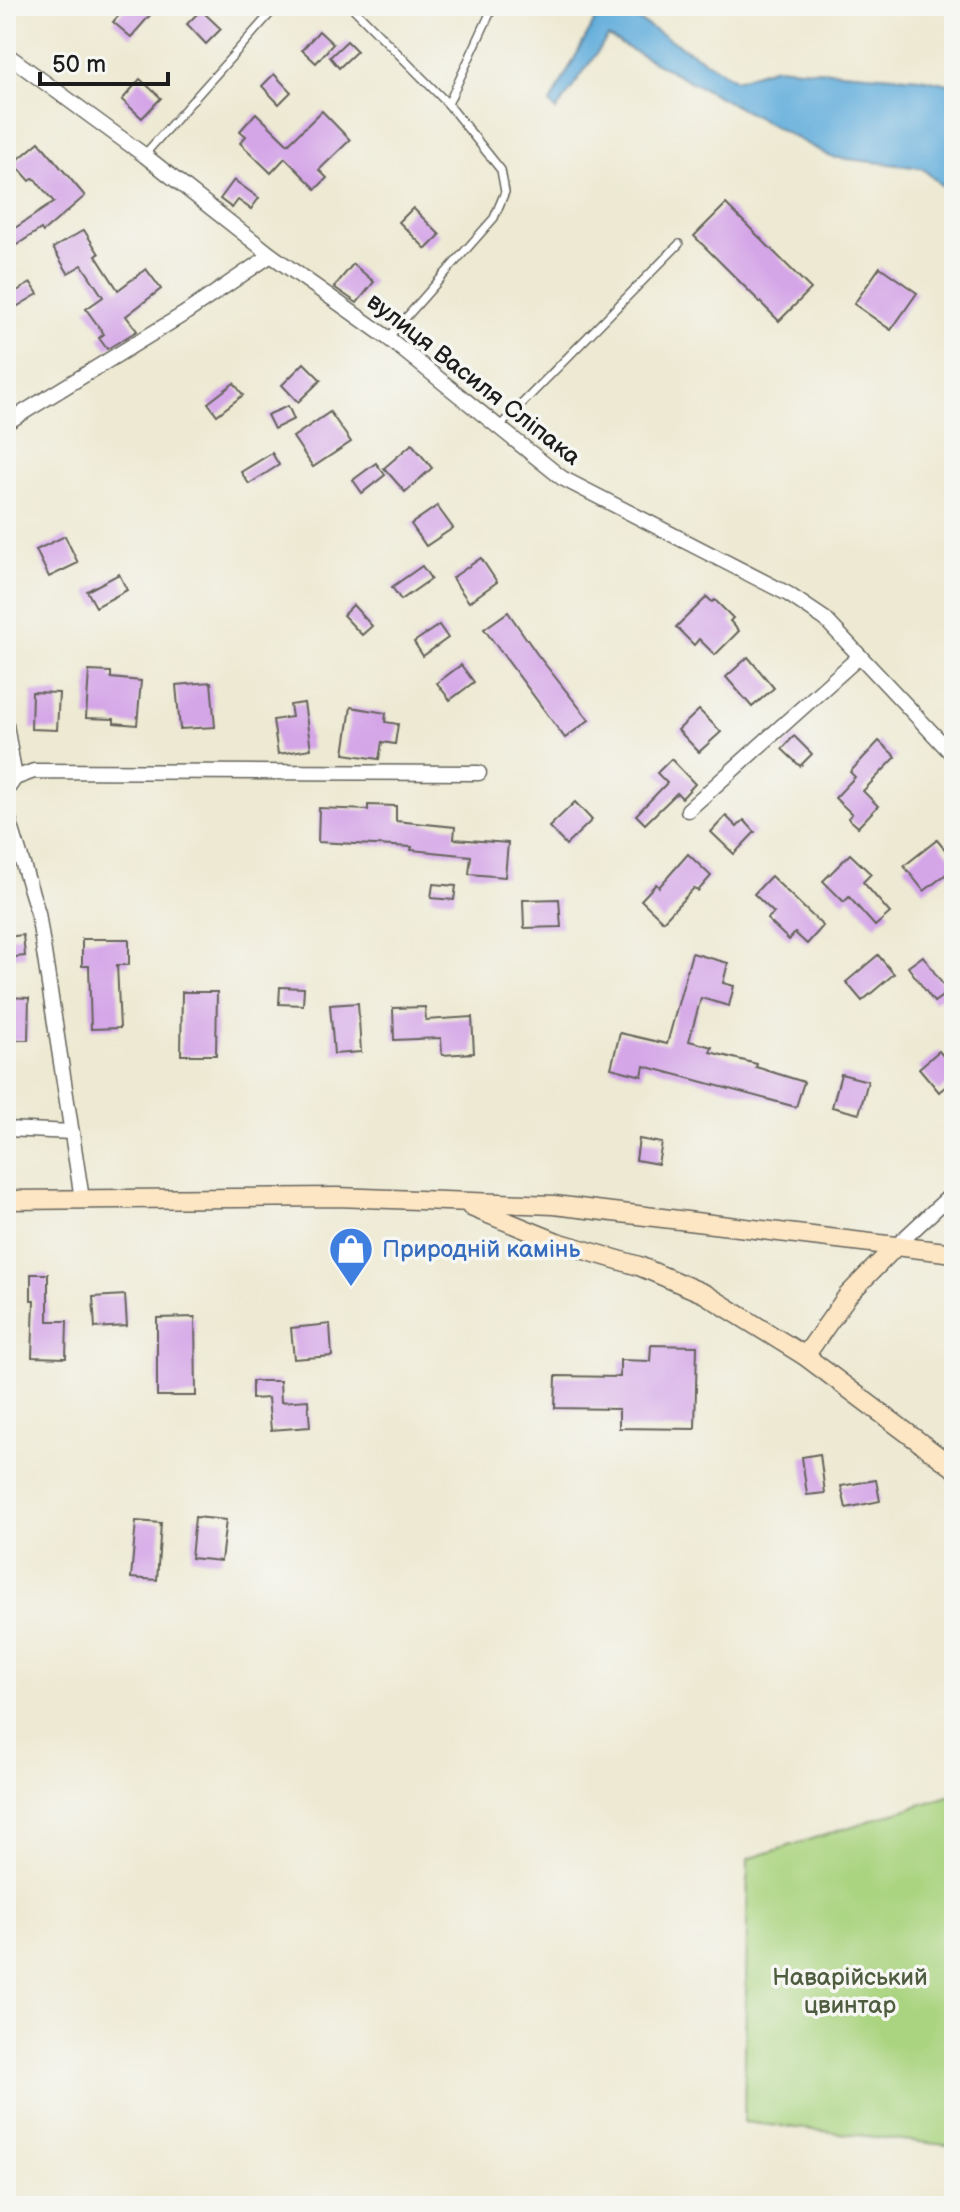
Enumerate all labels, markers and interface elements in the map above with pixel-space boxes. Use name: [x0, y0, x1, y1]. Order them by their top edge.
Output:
scale bar: [40, 36, 168, 86]
text: 50 m: [52, 50, 106, 79]
street label: вулиця Василя Сліпака: [361, 287, 586, 472]
shop icon: Природній камінь: [327, 1225, 375, 1288]
place label: Природній камінь: [382, 1235, 580, 1264]
park label: Наварійський цвинтар: [772, 1963, 928, 2020]

